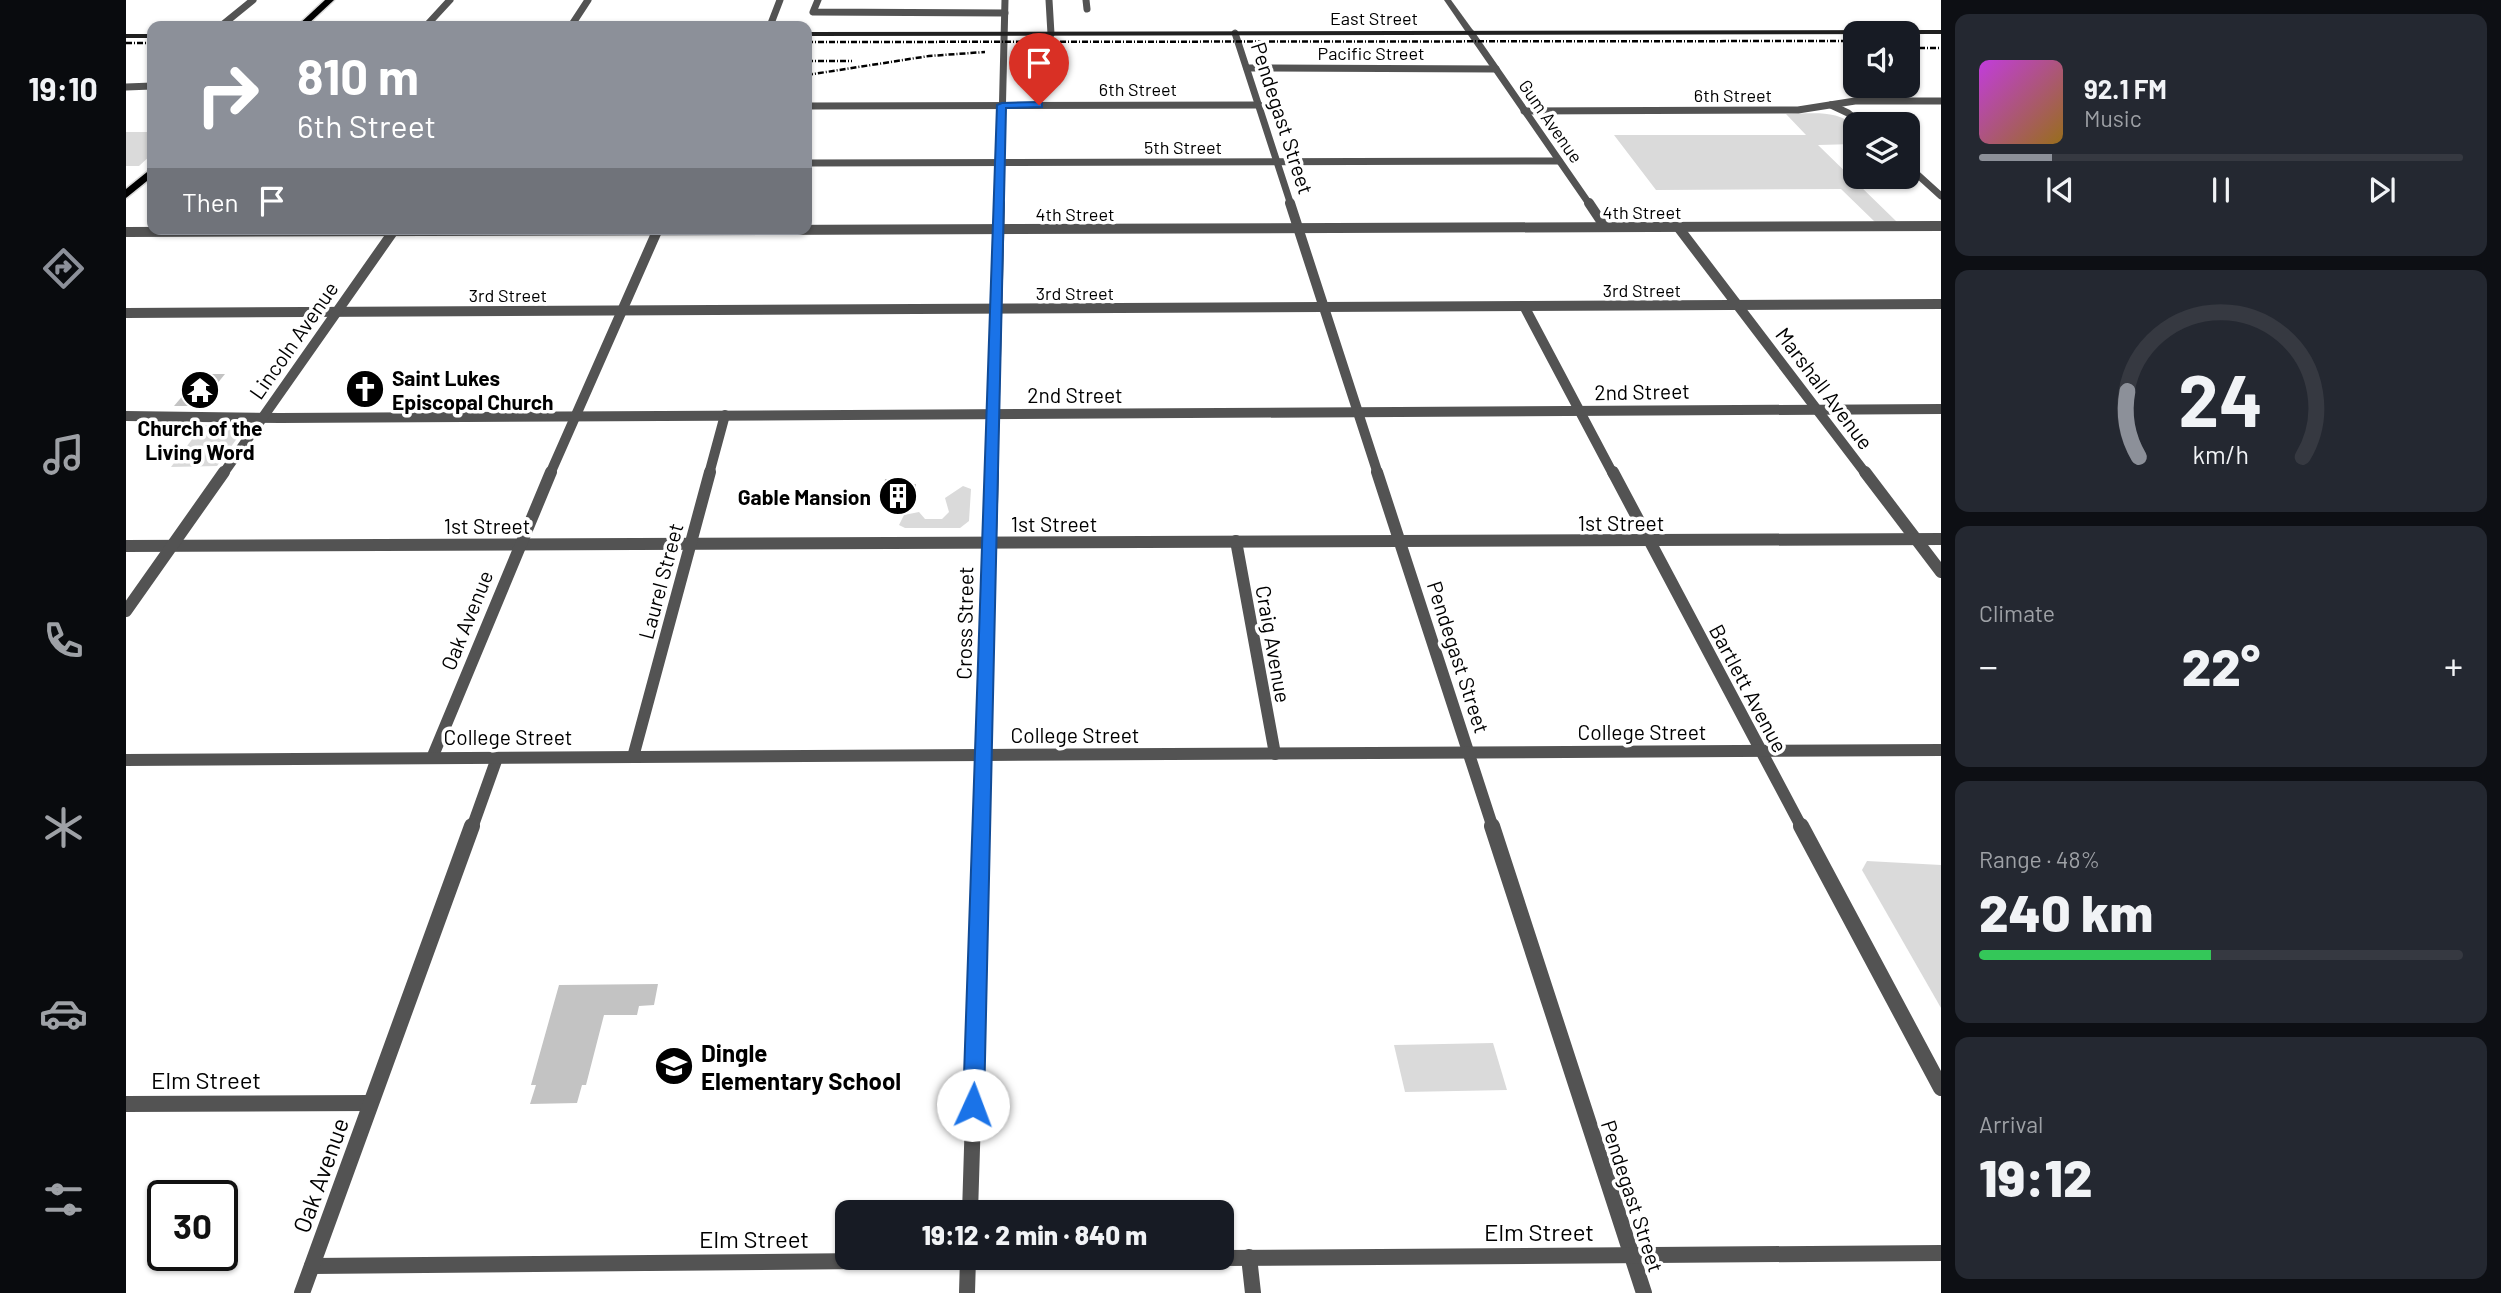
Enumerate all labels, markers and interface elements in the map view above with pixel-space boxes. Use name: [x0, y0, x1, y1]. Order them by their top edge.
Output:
street label: East Street: [1330, 7, 1418, 29]
map controls: [1843, 21, 1920, 189]
button: sound: [1843, 21, 1920, 98]
pin: [1009, 33, 1069, 105]
street label: Pendegast Street: [1247, 39, 1319, 197]
street label: Pacific Street: [1318, 42, 1424, 64]
icon: arrive: [1020, 44, 1058, 82]
text: 810 m: [297, 46, 419, 105]
icon: right: [182, 49, 273, 140]
text: 19:10: [28, 69, 98, 107]
text: 92.1 FM: [2084, 73, 2167, 104]
street label: Gum Avenue: [1514, 75, 1588, 167]
street label: 6th Street: [1099, 78, 1177, 100]
street label: 6th Street: [1694, 84, 1772, 106]
text: Music: [2084, 104, 2142, 132]
text: 6th Street: [297, 106, 436, 144]
button: layers: [1843, 112, 1920, 189]
street label: 5th Street: [1144, 136, 1222, 158]
icon: previous: [2041, 171, 2079, 209]
icon: pause: [2202, 171, 2240, 209]
icon: next: [2363, 171, 2401, 209]
icon: arrive: [253, 182, 291, 220]
text: Then: [182, 186, 239, 217]
street label: 4th Street: [1603, 201, 1681, 223]
street label: 4th Street: [1036, 203, 1114, 225]
icon: directions: [39, 244, 88, 293]
street label: Lincoln Avenue: [243, 276, 343, 404]
street label: 3rd Street: [1603, 279, 1681, 301]
street label: 3rd Street: [1036, 282, 1114, 304]
street label: 3rd Street: [469, 284, 547, 306]
street label: Marshall Avenue: [1771, 322, 1879, 454]
text: 24: [2179, 354, 2263, 442]
place label: Saint Lukes Episcopal Church: [392, 365, 554, 414]
church icon: Saint Lukes Episcopal Church: [344, 368, 386, 410]
temple icon: Church of the Living Word: [179, 369, 221, 411]
street label: 2nd Street: [1594, 378, 1690, 404]
street label: 2nd Street: [1027, 382, 1123, 407]
place label: Church of the Living Word: [137, 415, 263, 464]
icon: music: [39, 430, 88, 479]
text: km/h: [2193, 438, 2249, 468]
building icon: Gable Mansion: [877, 475, 919, 517]
place label: Gable Mansion: [738, 484, 871, 509]
street label: 1st Street: [1578, 510, 1664, 535]
street label: 1st Street: [1011, 511, 1097, 536]
street label: 1st Street: [444, 513, 530, 538]
street label: Laurel Street: [633, 520, 687, 642]
street label: Cross Street: [951, 566, 977, 680]
street label: Oak Avenue: [435, 567, 497, 673]
street label: Pendegast Street: [1423, 578, 1495, 736]
street label: Craig Avenue: [1251, 583, 1297, 705]
text: Climate: [1979, 599, 2055, 627]
icon: phone: [39, 616, 88, 665]
street label: Bartlett Avenue: [1705, 620, 1793, 756]
text: 22°: [2182, 634, 2260, 696]
text: −: [1979, 642, 1998, 688]
text: +: [2444, 642, 2463, 688]
street label: College Street: [1578, 719, 1706, 744]
street label: College Street: [1011, 722, 1139, 747]
street label: College Street: [444, 724, 572, 749]
icon: climate: [39, 803, 88, 852]
text: Range · 48%: [1979, 845, 2100, 873]
text: 240 km: [1979, 880, 2153, 942]
icon: car: [39, 989, 88, 1038]
place label: Dingle Elementary School: [701, 1038, 901, 1095]
school or university icon: Dingle Elementary School: [653, 1045, 695, 1087]
street label: Elm Street: [151, 1065, 261, 1094]
position arrow: [936, 1068, 1010, 1142]
text: Arrival: [1979, 1110, 2043, 1138]
street label: Oak Avenue: [286, 1114, 354, 1236]
street label: Pendegast Street: [1597, 1117, 1669, 1275]
text: 19:12: [1979, 1145, 2093, 1207]
icon: filters: [39, 1175, 88, 1224]
speed limit sign: 30: [147, 1180, 238, 1271]
street label: Elm Street: [1484, 1217, 1594, 1246]
text: 19:12 · 2 min · 840 m: [922, 1219, 1147, 1250]
street label: Elm Street: [699, 1224, 809, 1253]

